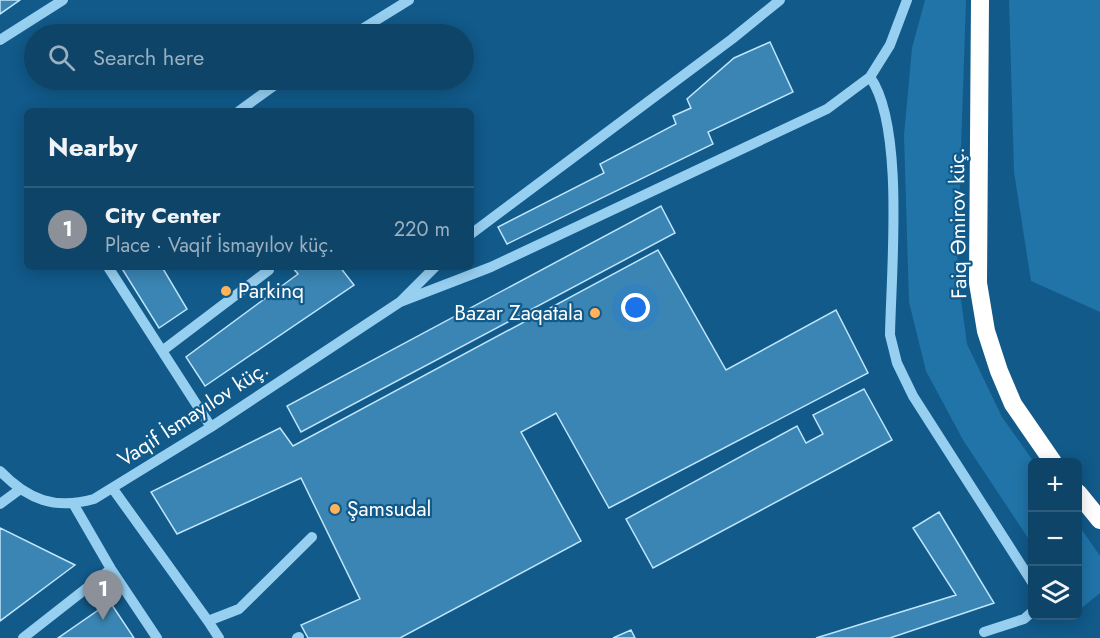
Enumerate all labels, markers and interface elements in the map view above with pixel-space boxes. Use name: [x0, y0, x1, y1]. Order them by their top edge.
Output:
search box: [24, 24, 474, 90]
icon: search: [45, 41, 78, 74]
text: Search here: [93, 41, 204, 73]
text: Nearby: [48, 128, 137, 166]
street label: Faiq Əmirov küç.: [942, 147, 974, 299]
text: City Center: [105, 199, 221, 231]
text: 1: [62, 215, 73, 244]
text: 220 m: [394, 215, 450, 244]
text: Place · Vaqif İsmayılov küç.: [105, 231, 334, 260]
place label: Parkinq: [238, 276, 304, 306]
marker: Parkinq: [219, 284, 233, 298]
your location: [621, 293, 650, 322]
place label: Bazar Zaqatala: [454, 298, 583, 328]
marker: Bazar Zaqatala: [588, 306, 602, 320]
street label: Vaqif İsmayılov küç.: [112, 354, 274, 474]
map controls: [1028, 458, 1082, 620]
button: +: [1028, 458, 1082, 512]
place label: Şamsudal: [347, 494, 431, 524]
marker: Şamsudal: [328, 502, 342, 516]
button: −: [1028, 512, 1082, 566]
button: layers: [1028, 566, 1082, 620]
pin: 1: [84, 570, 122, 620]

